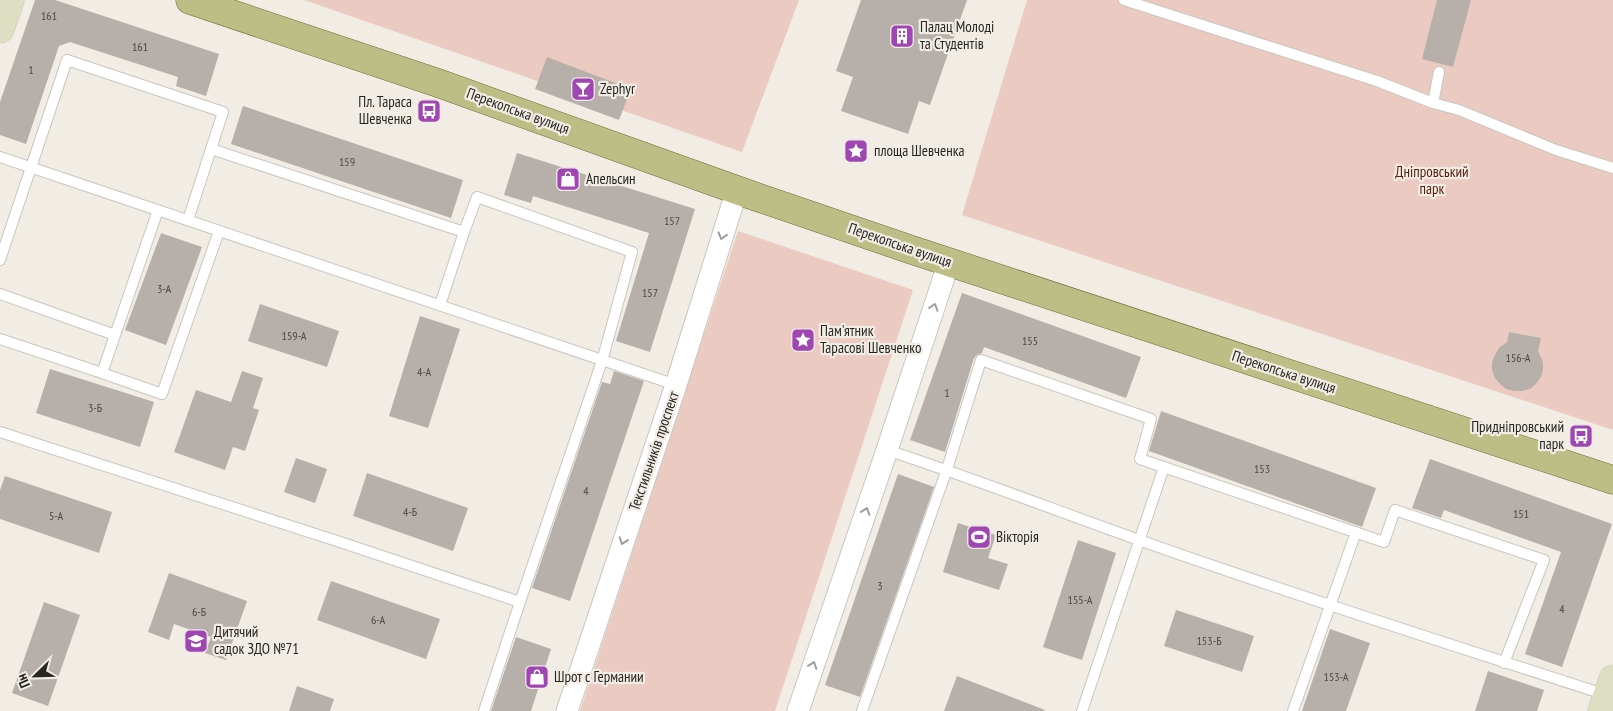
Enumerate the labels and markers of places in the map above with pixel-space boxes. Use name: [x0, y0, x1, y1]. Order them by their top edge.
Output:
place label: Палац Молоді та Студентів: [920, 17, 994, 53]
building icon: Палац Молоді та Студентів: [889, 23, 915, 49]
bar icon: Zephyr: [570, 76, 596, 102]
place label: Zephyr: [600, 79, 636, 98]
place label: Пл. Тараса Шевченка: [358, 92, 412, 128]
bus stop icon: Пл. Тараса Шевченка: [416, 98, 442, 124]
place icon: площа Шевченка: [843, 138, 869, 164]
place label: площа Шевченка: [874, 141, 965, 160]
shop icon: Апельсин: [555, 166, 581, 192]
place label: Апельсин: [586, 169, 636, 188]
place label: Пам'ятник Тарасові Шевченко: [820, 321, 921, 357]
place icon: Пам'ятник Тарасові Шевченко: [790, 327, 816, 353]
place label: Придніпровський парк: [1471, 417, 1564, 453]
bus stop icon: Придніпровський парк: [1568, 423, 1594, 449]
sports icon: Вікторія: [966, 524, 992, 550]
place label: Вікторія: [996, 527, 1039, 546]
place label: Дитячий садок ЗДО №71: [214, 622, 299, 658]
school or university icon: Дитячий садок ЗДО №71: [183, 628, 209, 654]
shop icon: Шрот с Германии: [524, 664, 550, 690]
place label: Шрот с Германии: [554, 667, 644, 686]

